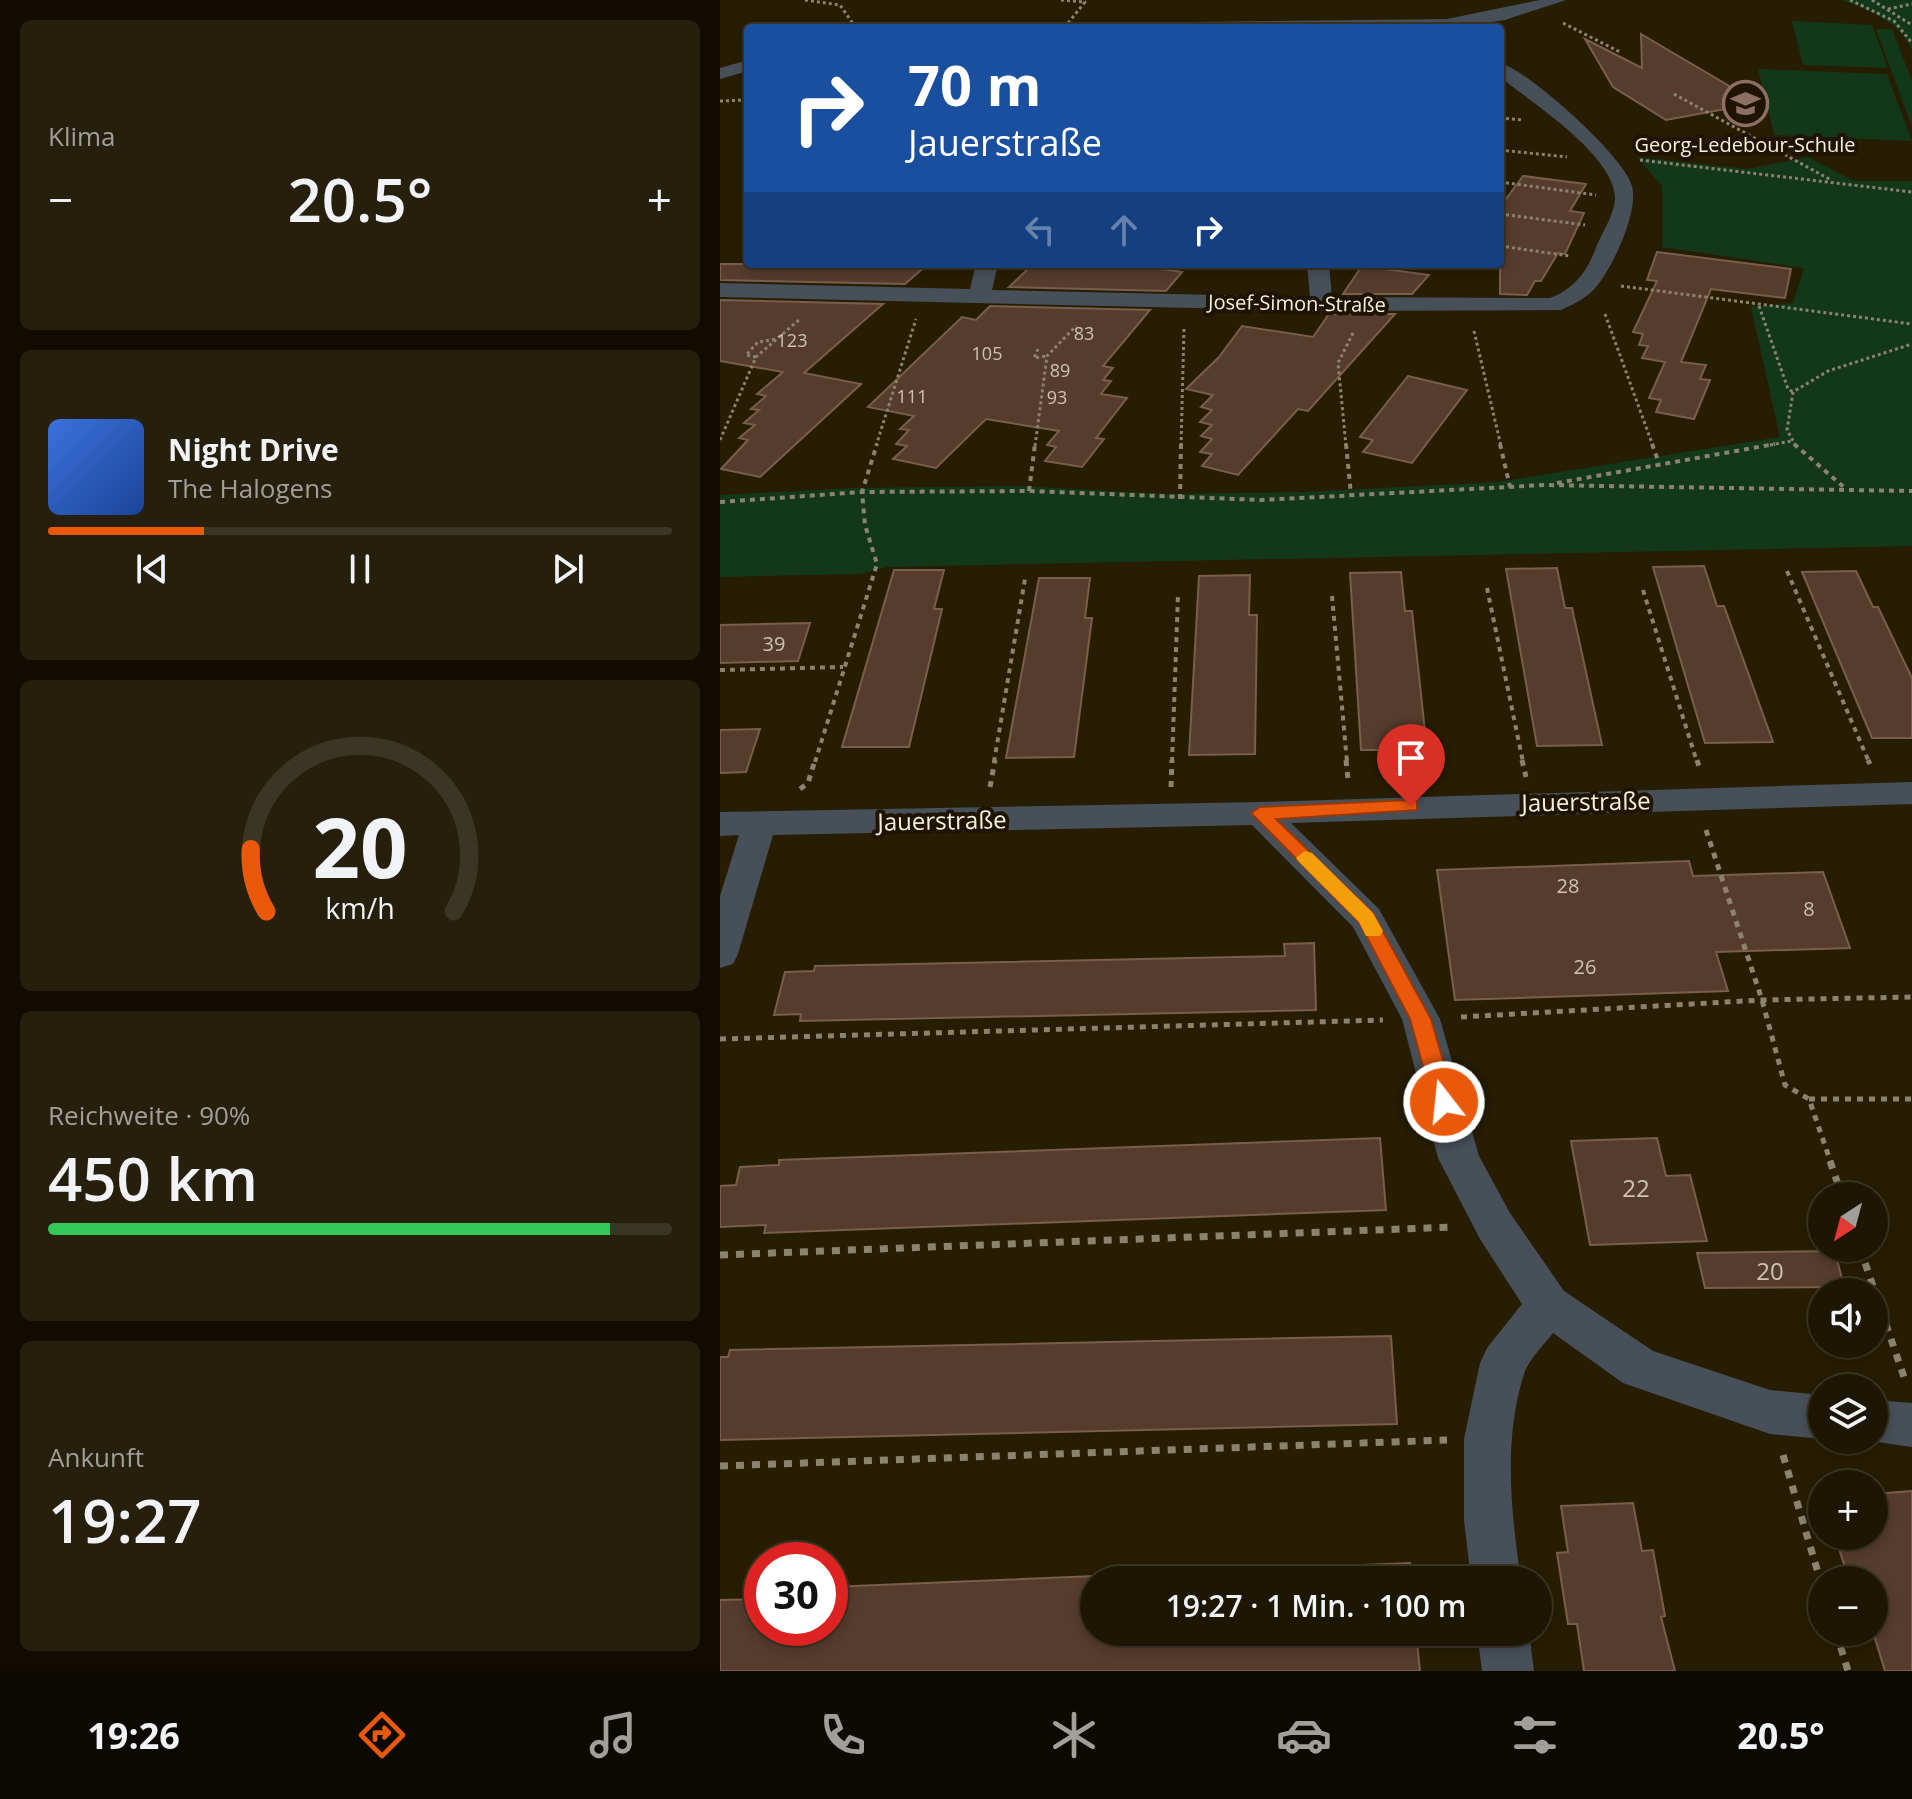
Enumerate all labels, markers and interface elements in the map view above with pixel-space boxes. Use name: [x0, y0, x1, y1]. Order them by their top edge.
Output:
text: 70 m: [908, 46, 1042, 122]
icon: right: [776, 56, 880, 160]
school or university icon: Georg-Ledebour-Schule: [1721, 80, 1769, 128]
text: Klima: [48, 118, 116, 154]
text: Jauerstraße: [908, 118, 1102, 167]
place label: Georg-Ledebour-Schule: [1635, 131, 1855, 158]
text: 20.5°: [287, 158, 433, 240]
text: −: [48, 169, 73, 229]
text: +: [647, 169, 672, 229]
icon: left: [1018, 208, 1062, 252]
icon: ahead: [1102, 208, 1146, 252]
icon: right: [1186, 208, 1230, 252]
street label: Josef-Simon-Straße: [1206, 288, 1386, 318]
house number: 83: [1074, 321, 1094, 345]
house number: 123: [777, 328, 807, 352]
house number: 105: [972, 341, 1002, 365]
house number: 89: [1050, 358, 1070, 382]
house number: 111: [897, 384, 927, 408]
house number: 93: [1047, 385, 1067, 409]
text: Night Drive: [168, 429, 339, 470]
text: The Halogens: [168, 470, 333, 506]
icon: previous: [130, 547, 174, 591]
icon: pause: [338, 547, 382, 591]
icon: next: [546, 547, 590, 591]
house number: 39: [763, 630, 785, 657]
pin: [1377, 724, 1445, 806]
icon: arrive: [1389, 736, 1433, 780]
street label: Jauerstraße: [1519, 783, 1651, 819]
text: 20: [312, 788, 408, 901]
street label: Jauerstraße: [875, 802, 1007, 838]
house number: 28: [1557, 872, 1579, 899]
text: km/h: [325, 888, 395, 927]
house number: 8: [1803, 895, 1815, 922]
house number: 26: [1574, 953, 1596, 980]
position arrow: [1402, 1060, 1486, 1144]
text: Reichweite · 90%: [48, 1097, 250, 1133]
text: 450 km: [48, 1137, 258, 1219]
house number: 22: [1622, 1171, 1650, 1204]
north arrow: [1808, 1182, 1888, 1262]
map controls: [1808, 1182, 1888, 1646]
house number: 20: [1756, 1254, 1784, 1287]
button: sound: [1808, 1278, 1888, 1358]
button: layers: [1808, 1374, 1888, 1454]
text: Ankunft: [48, 1439, 144, 1475]
button: +: [1808, 1470, 1888, 1550]
text: 19:27: [48, 1479, 202, 1561]
speed limit sign: 30: [744, 1542, 848, 1646]
button: −: [1808, 1566, 1888, 1646]
text: 19:27 · 1 Min. · 100 m: [1166, 1585, 1466, 1626]
icon: directions: [354, 1707, 410, 1763]
icon: music: [585, 1707, 641, 1763]
icon: phone: [815, 1707, 871, 1763]
icon: climate: [1046, 1707, 1102, 1763]
icon: car: [1276, 1707, 1332, 1763]
icon: filters: [1507, 1707, 1563, 1763]
text: 19:26: [87, 1711, 180, 1760]
text: 20.5°: [1737, 1711, 1825, 1760]

